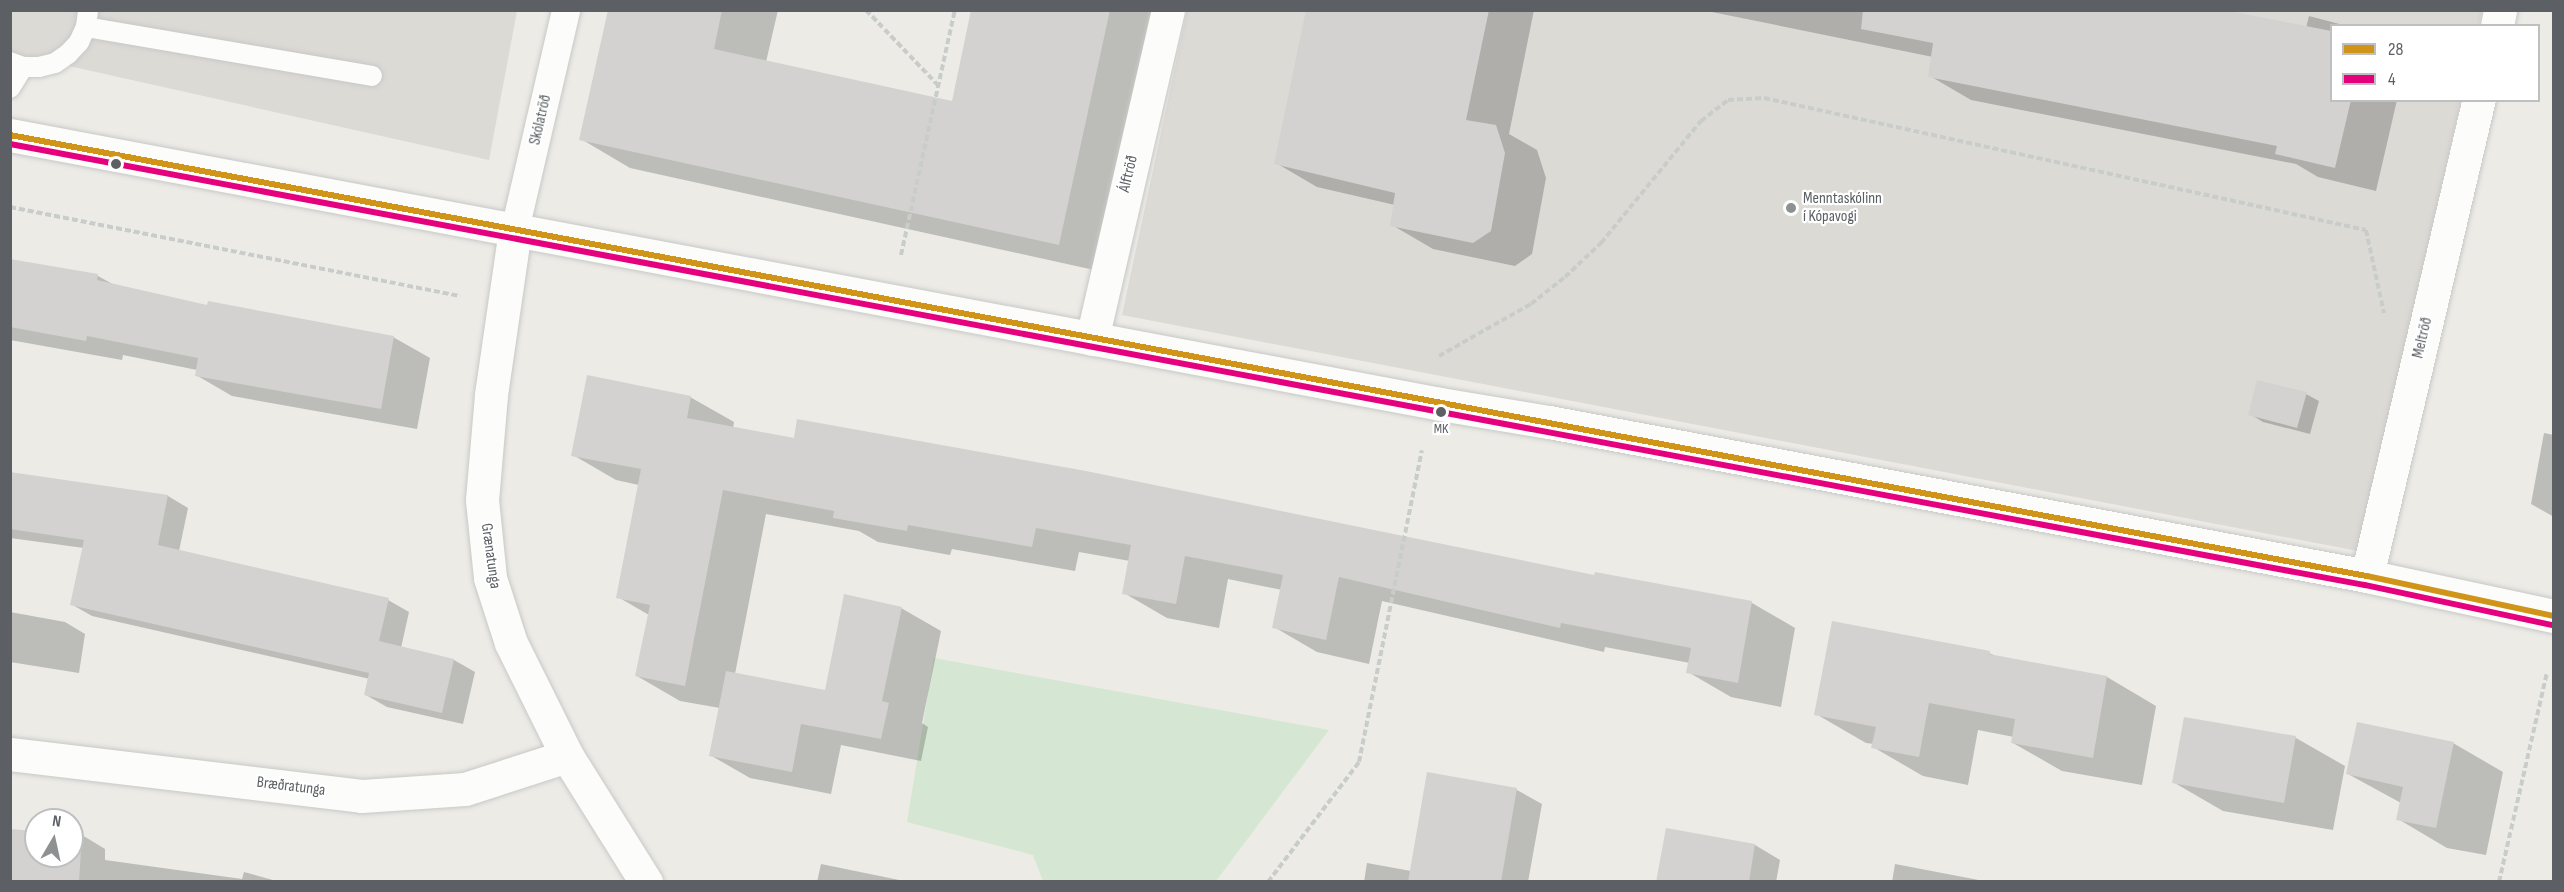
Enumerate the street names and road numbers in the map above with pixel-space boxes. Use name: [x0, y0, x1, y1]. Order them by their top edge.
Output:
street label: Skólatröð: [526, 93, 556, 147]
street label: Álftröð: [1115, 154, 1143, 194]
street label: Meltröð: [2409, 316, 2437, 360]
street label: Grænatunga: [476, 522, 504, 590]
street label: Bræðratunga: [256, 773, 326, 801]

